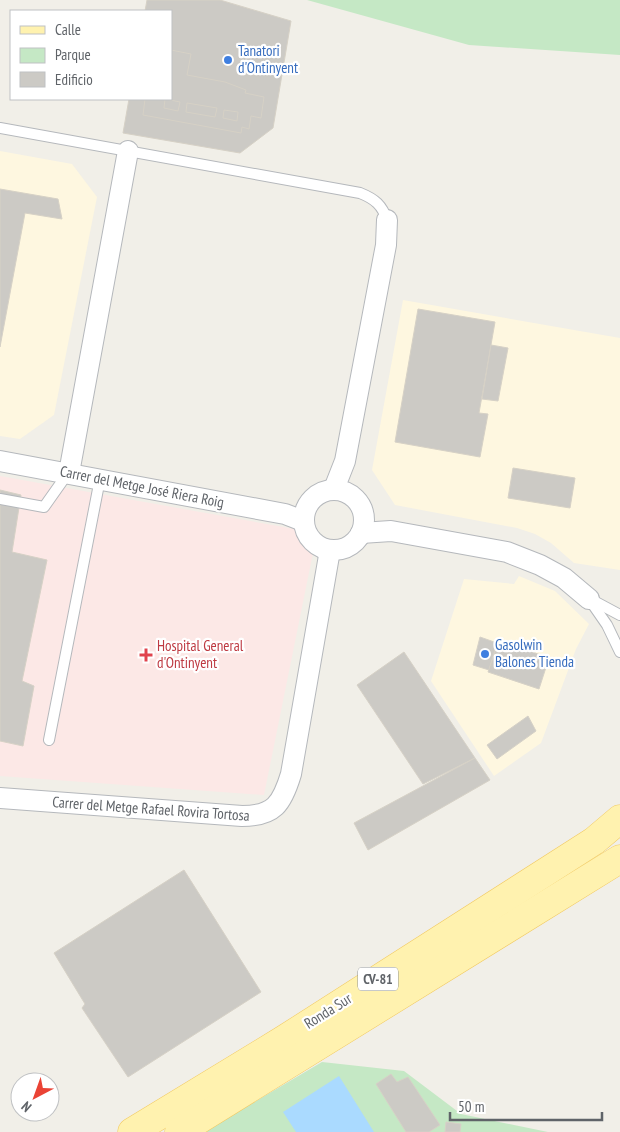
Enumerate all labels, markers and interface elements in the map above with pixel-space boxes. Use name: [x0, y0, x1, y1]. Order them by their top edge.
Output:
legend: [10, 10, 172, 100]
text: Calle: [55, 20, 81, 39]
place label: Tanatori d'Ontinyent: [238, 41, 298, 77]
text: Parque: [55, 45, 91, 64]
marker: Tanatori d'Ontinyent: [222, 54, 234, 66]
text: Edificio: [55, 70, 93, 89]
street label: Carrer del Metge José Riera Roig: [58, 461, 226, 512]
place label: Gasolwin Balones Tienda: [495, 635, 574, 671]
place label: Hospital General d'Ontinyent: [157, 636, 244, 672]
marker: Hospital General d'Ontinyent: [139, 648, 153, 662]
marker: Gasolwin Balones Tienda: [479, 648, 491, 660]
street label: Carrer del Metge Rafael Rovira Tortosa: [52, 792, 250, 825]
road number: CV-81: [358, 968, 398, 991]
street label: Ronda Sur: [300, 988, 356, 1033]
north arrow: [10, 1072, 60, 1122]
scale bar: [450, 1090, 602, 1122]
text: 50 m: [458, 1097, 484, 1116]
text: N: [18, 1098, 35, 1116]

